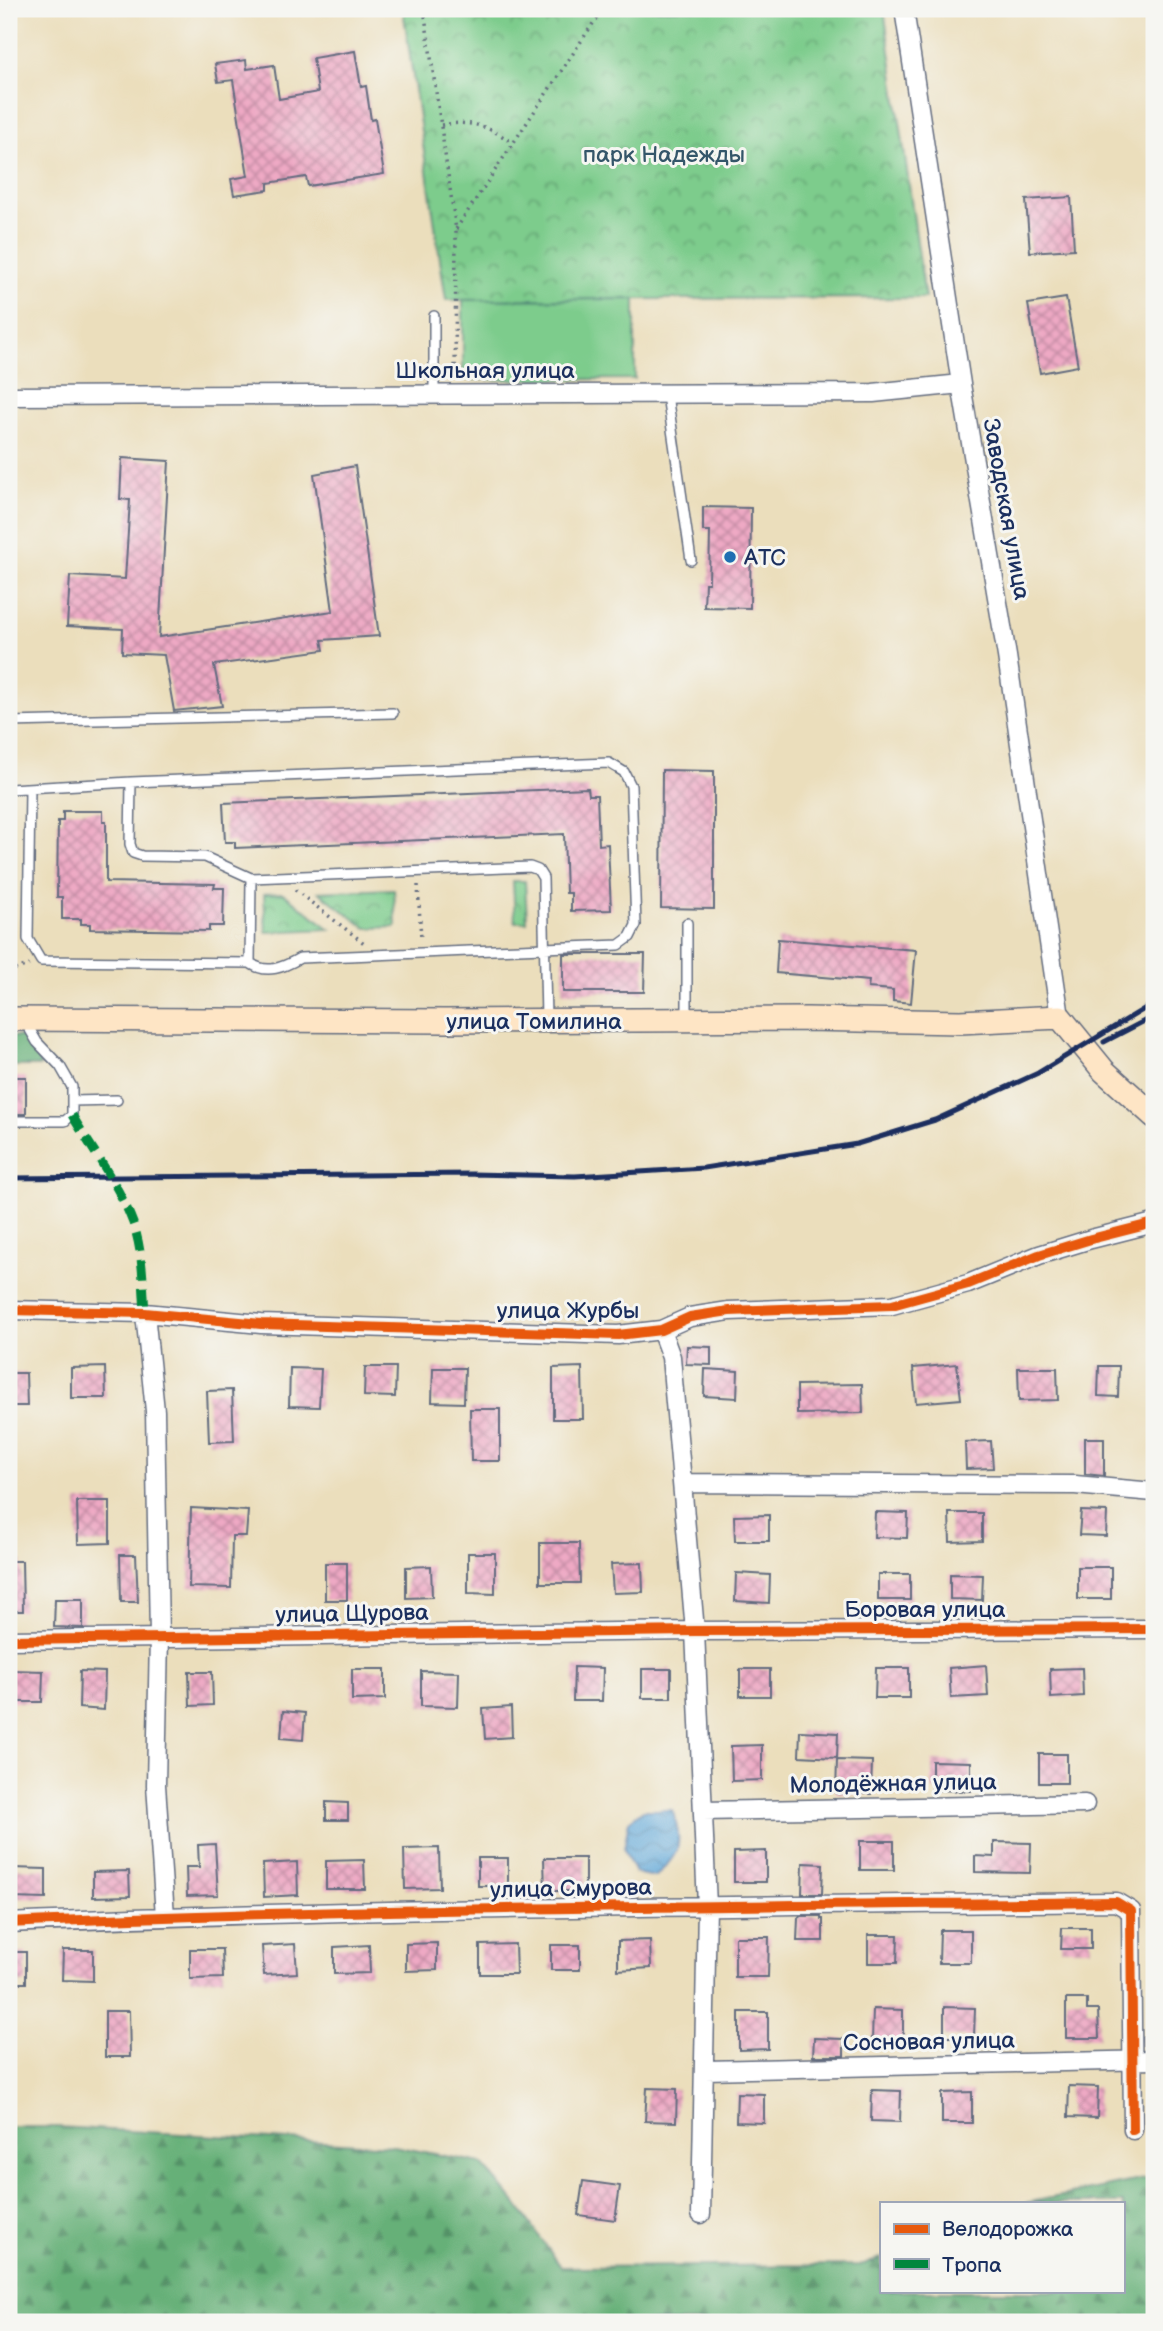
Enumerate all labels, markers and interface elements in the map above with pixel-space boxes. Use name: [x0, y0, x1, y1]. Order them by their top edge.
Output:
park label: парк Надежды: [583, 141, 745, 169]
street label: Школьная улица: [395, 357, 575, 385]
street label: Заводская улица: [976, 416, 1036, 603]
place label: АТС: [743, 544, 786, 572]
marker: АТС: [722, 549, 738, 565]
street label: улица Томилина: [446, 1008, 622, 1036]
street label: улица Журбы: [497, 1297, 639, 1325]
street label: Боровая улица: [844, 1596, 1006, 1624]
street label: улица Щурова: [275, 1599, 429, 1629]
street label: Молодёжная улица: [789, 1768, 997, 1800]
street label: улица Смурова: [490, 1874, 653, 1904]
street label: Сосновая улица: [843, 2026, 1016, 2057]
legend: [880, 2202, 1124, 2292]
text: Велодорожка: [942, 2217, 1074, 2242]
text: Тропа: [942, 2253, 1002, 2278]

